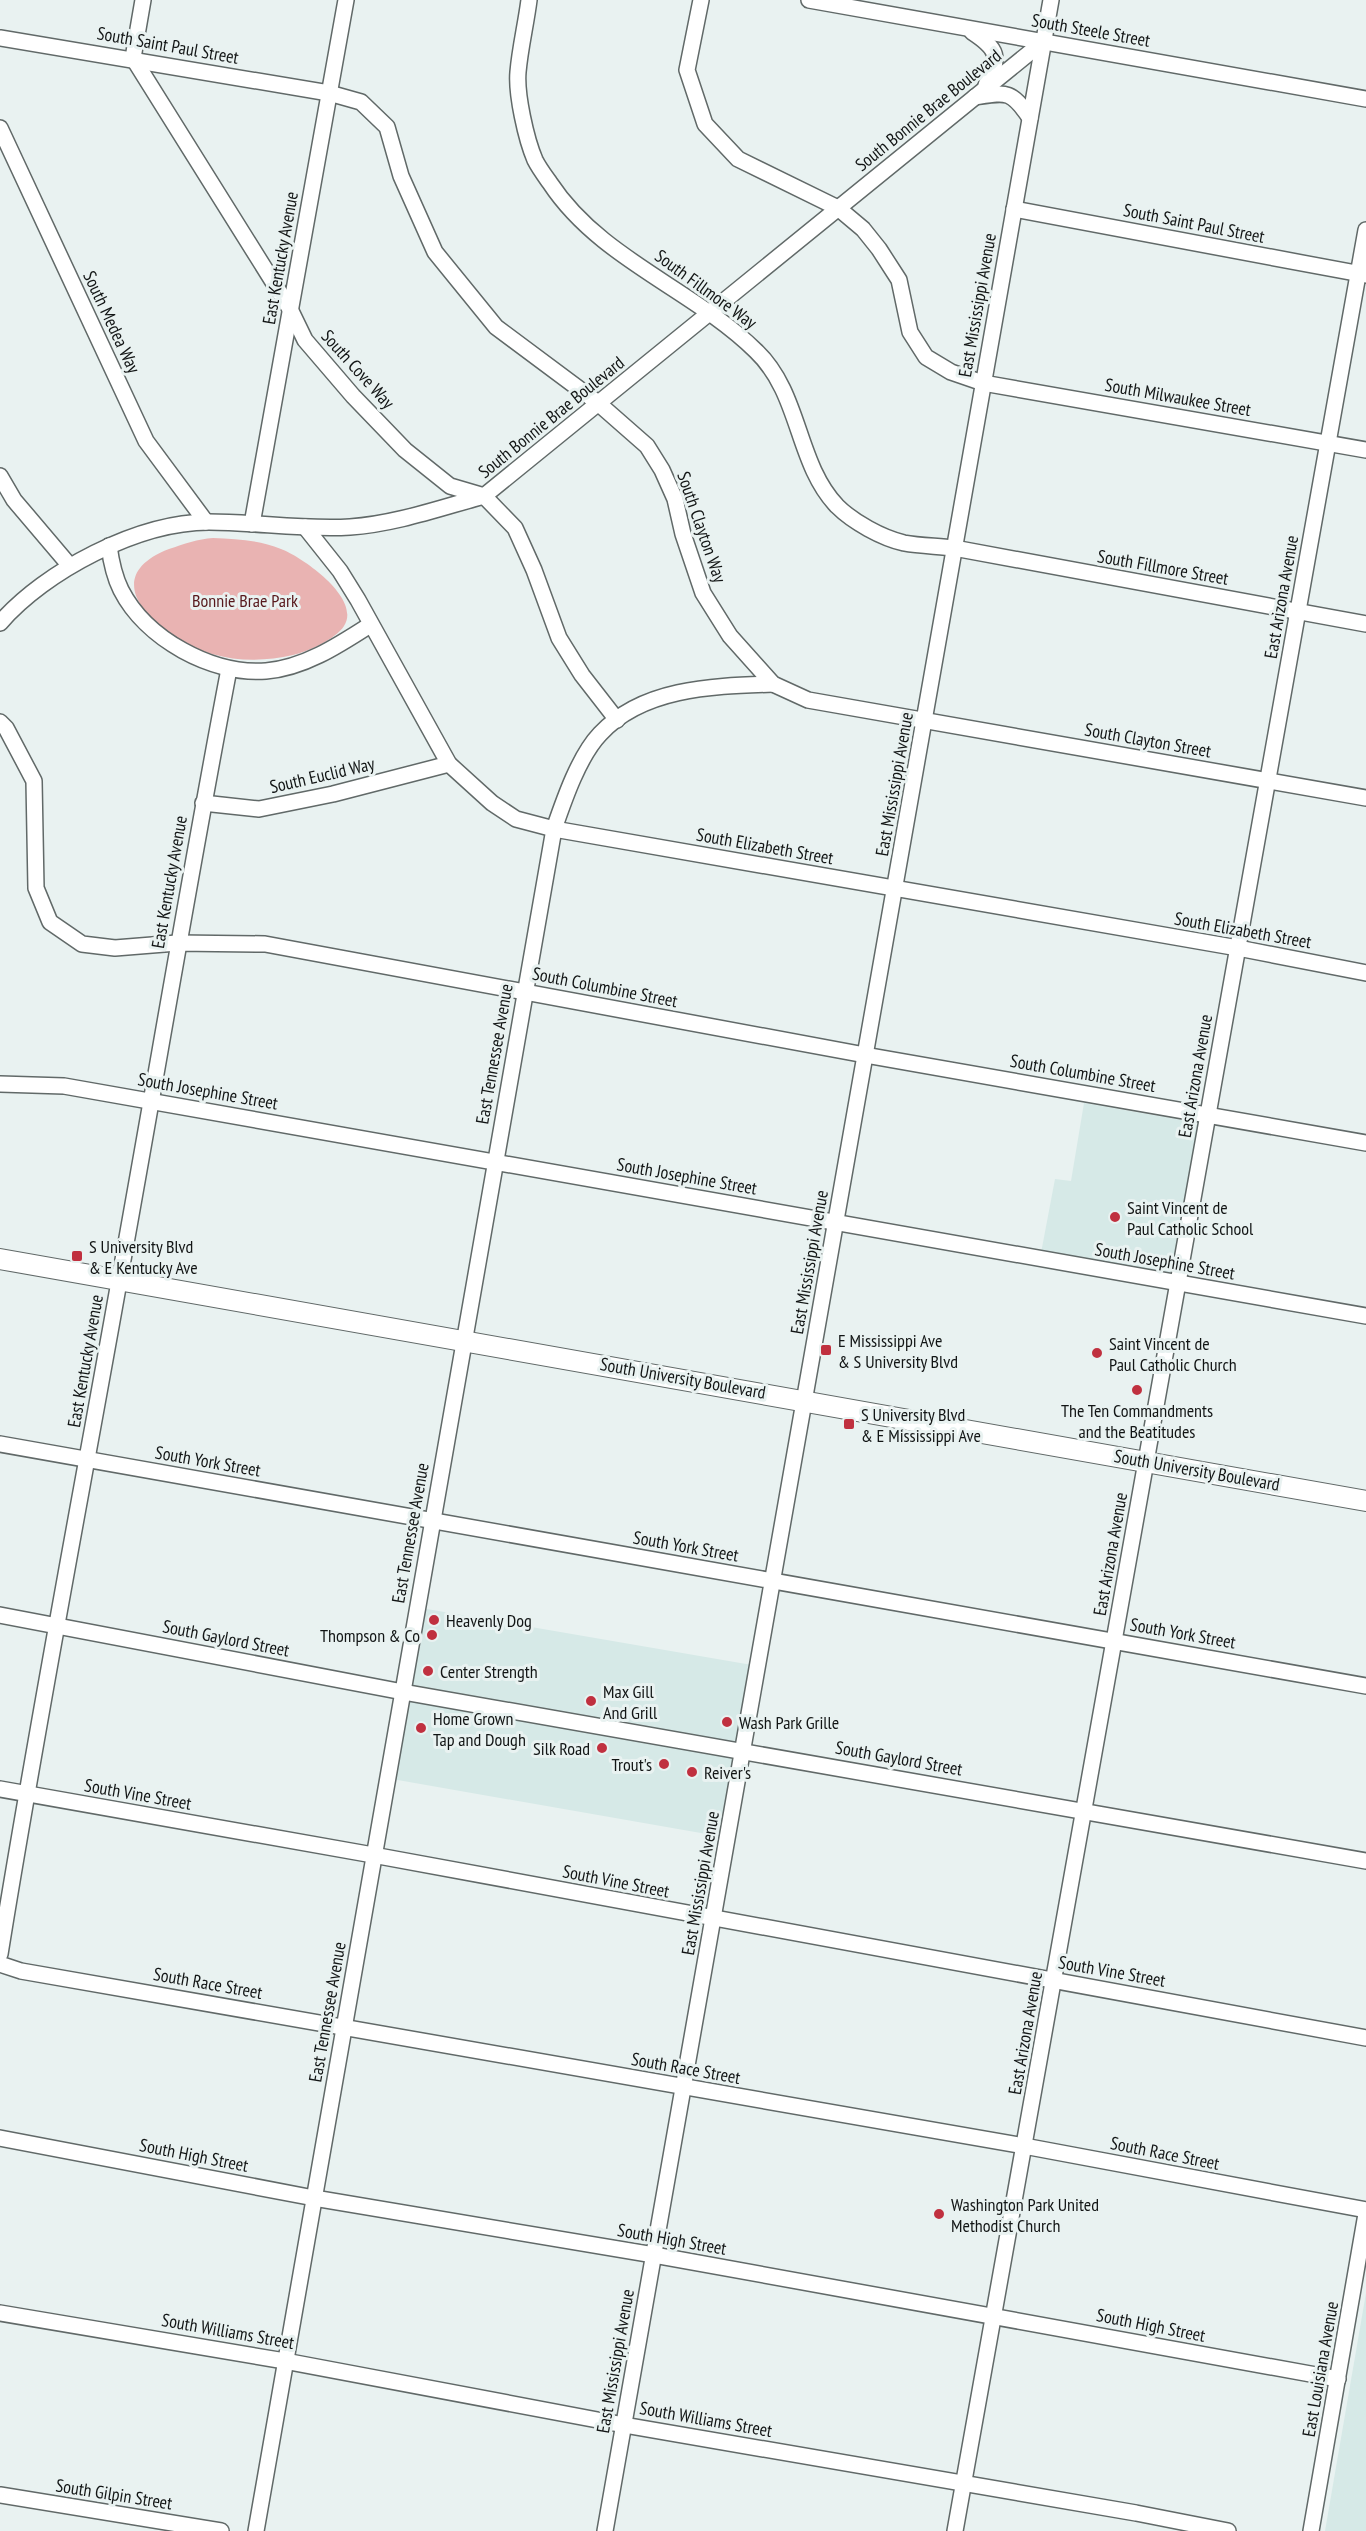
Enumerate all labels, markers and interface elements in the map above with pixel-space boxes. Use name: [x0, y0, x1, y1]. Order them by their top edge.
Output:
street label: South Steele Street: [1030, 8, 1152, 52]
street label: South Saint Paul Street: [95, 21, 241, 69]
street label: South Bonnie Brae Boulevard: [850, 44, 1006, 176]
street label: East Kentucky Avenue: [257, 190, 303, 326]
street label: South Saint Paul Street: [1121, 198, 1267, 248]
street label: East Mississippi Avenue: [953, 231, 1001, 379]
street label: South Fillmore Way: [650, 244, 762, 334]
street label: South Medea Way: [78, 267, 146, 377]
street label: South Cove Way: [316, 325, 400, 414]
street label: South Bonnie Brae Boulevard: [473, 351, 629, 483]
street label: South Milwaukee Street: [1103, 373, 1253, 421]
street label: South Clayton Way: [672, 468, 732, 586]
street label: East Arizona Avenue: [1259, 534, 1303, 660]
street label: South Fillmore Street: [1096, 544, 1230, 590]
park label: Bonnie Brae Park: [192, 589, 298, 612]
street label: East Mississippi Avenue: [870, 710, 918, 858]
street label: South Clayton Street: [1083, 718, 1213, 762]
street label: South Euclid Way: [267, 752, 377, 798]
street label: East Kentucky Avenue: [146, 814, 192, 950]
street label: South Elizabeth Street: [695, 823, 835, 869]
street label: South Elizabeth Street: [1173, 907, 1313, 953]
street label: South Columbine Street: [530, 962, 680, 1012]
street label: East Tennessee Avenue: [470, 982, 518, 1126]
street label: East Arizona Avenue: [1173, 1013, 1217, 1139]
street label: South Columbine Street: [1008, 1049, 1158, 1097]
street label: South Josephine Street: [136, 1067, 280, 1115]
street label: South Josephine Street: [615, 1152, 759, 1200]
street label: East Mississippi Avenue: [785, 1188, 833, 1336]
place label: Saint Vincent de Paul Catholic School: [1127, 1196, 1254, 1240]
marker: Saint Vincent de Paul Catholic School: [1108, 1210, 1122, 1224]
place label: S University Blvd & E Kentucky Ave: [89, 1235, 198, 1279]
street label: South Josephine Street: [1093, 1237, 1237, 1285]
marker: S University Blvd & E Kentucky Ave: [70, 1249, 84, 1263]
street label: East Kentucky Avenue: [62, 1293, 108, 1429]
place label: E Mississippi Ave & S University Blvd: [838, 1329, 958, 1373]
place label: Saint Vincent de Paul Catholic Church: [1109, 1332, 1237, 1376]
marker: E Mississippi Ave & S University Blvd: [819, 1343, 833, 1357]
marker: Saint Vincent de Paul Catholic Church: [1090, 1346, 1104, 1360]
street label: South University Boulevard: [598, 1352, 768, 1404]
marker: The Ten Commandments and the Beatitudes: [1130, 1383, 1144, 1397]
place label: The Ten Commandments and the Beatitudes: [1061, 1399, 1213, 1443]
place label: S University Blvd & E Mississippi Ave: [861, 1403, 981, 1447]
marker: S University Blvd & E Mississippi Ave: [842, 1417, 856, 1431]
street label: South York Street: [153, 1440, 263, 1482]
street label: South University Boulevard: [1112, 1444, 1282, 1496]
street label: East Tennessee Avenue: [386, 1461, 434, 1605]
street label: East Arizona Avenue: [1088, 1491, 1132, 1617]
street label: South York Street: [631, 1525, 741, 1567]
place label: Heavenly Dog: [446, 1609, 532, 1632]
street label: South York Street: [1128, 1612, 1238, 1654]
marker: Heavenly Dog: [427, 1613, 441, 1627]
street label: South Gaylord Street: [161, 1614, 291, 1662]
place label: Thompson & Co: [320, 1624, 420, 1647]
marker: Thompson & Co: [425, 1628, 439, 1642]
place label: Center Strength: [440, 1660, 538, 1683]
marker: Center Strength: [421, 1664, 435, 1678]
place label: Max Gill And Grill: [603, 1680, 658, 1724]
marker: Max Gill And Grill: [584, 1694, 598, 1708]
place label: Home Grown Tap and Dough: [433, 1707, 526, 1751]
place label: Wash Park Grille: [739, 1711, 839, 1734]
marker: Wash Park Grille: [720, 1715, 734, 1729]
marker: Home Grown Tap and Dough: [414, 1721, 428, 1735]
street label: South Gaylord Street: [834, 1736, 964, 1780]
place label: Silk Road: [533, 1737, 590, 1760]
marker: Silk Road: [595, 1741, 609, 1755]
place label: Trout's: [612, 1753, 652, 1776]
marker: Trout's: [657, 1757, 671, 1771]
place label: Reiver's: [704, 1761, 751, 1784]
marker: Reiver's: [685, 1765, 699, 1779]
street label: South Vine Street: [83, 1773, 193, 1815]
street label: East Mississippi Avenue: [676, 1809, 724, 1957]
street label: South Vine Street: [561, 1859, 671, 1903]
street label: East Tennessee Avenue: [303, 1940, 351, 2084]
street label: South Vine Street: [1057, 1950, 1167, 1992]
street label: South Race Street: [152, 1962, 264, 2004]
street label: East Arizona Avenue: [1003, 1970, 1047, 2096]
street label: South Race Street: [630, 2047, 742, 2089]
street label: South Race Street: [1109, 2131, 1221, 2175]
street label: South High Street: [138, 2133, 250, 2177]
place label: Washington Park United Methodist Church: [951, 2193, 1099, 2237]
marker: Washington Park United Methodist Church: [932, 2207, 946, 2221]
street label: South High Street: [616, 2218, 728, 2260]
street label: East Mississippi Avenue: [591, 2287, 639, 2435]
street label: East Louisiana Avenue: [1297, 2299, 1343, 2439]
street label: South High Street: [1095, 2303, 1207, 2347]
street label: South Williams Street: [160, 2308, 296, 2354]
street label: South Williams Street: [638, 2396, 774, 2442]
street label: South Gilpin Street: [54, 2473, 174, 2515]

